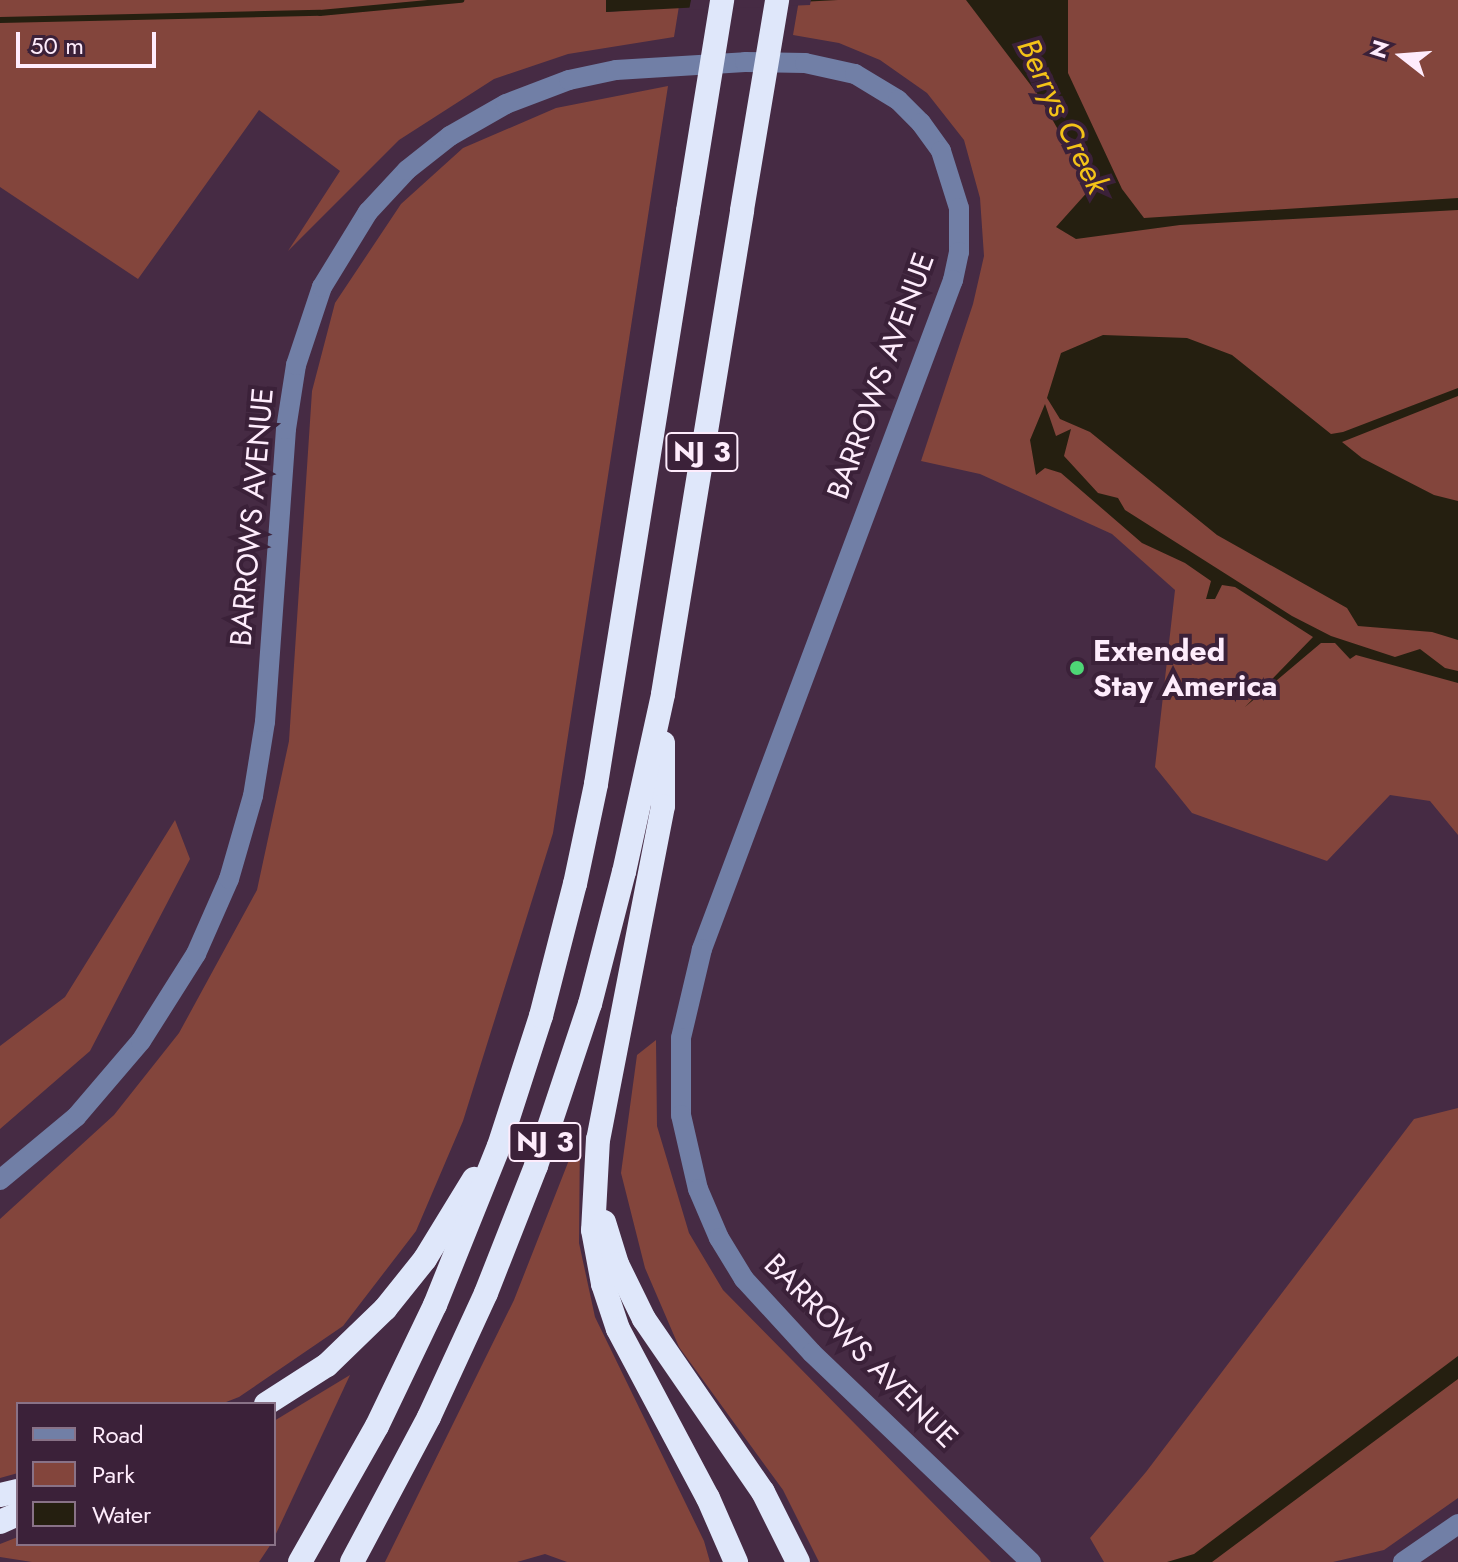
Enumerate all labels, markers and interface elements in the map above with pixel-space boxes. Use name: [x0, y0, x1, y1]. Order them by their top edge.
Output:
scale bar: [20, 16, 160, 66]
north arrow: [1362, 16, 1442, 96]
text: 50 m: [30, 28, 84, 63]
water label: Berrys Creek: [1009, 32, 1117, 200]
text: N: [1361, 36, 1397, 62]
street label: BARROWS AVENUE: [820, 248, 942, 504]
street label: BARROWS AVENUE: [223, 386, 281, 648]
road number: NJ 3: [664, 428, 740, 476]
place label: Extended Stay America: [1093, 633, 1277, 704]
marker: Extended Stay America: [1068, 659, 1086, 677]
road number: NJ 3: [507, 1118, 583, 1166]
street label: BARROWS AVENUE: [757, 1247, 965, 1455]
legend: [16, 1402, 276, 1546]
text: Road: [92, 1417, 144, 1452]
text: Park: [92, 1457, 135, 1492]
text: Water: [92, 1497, 151, 1532]

